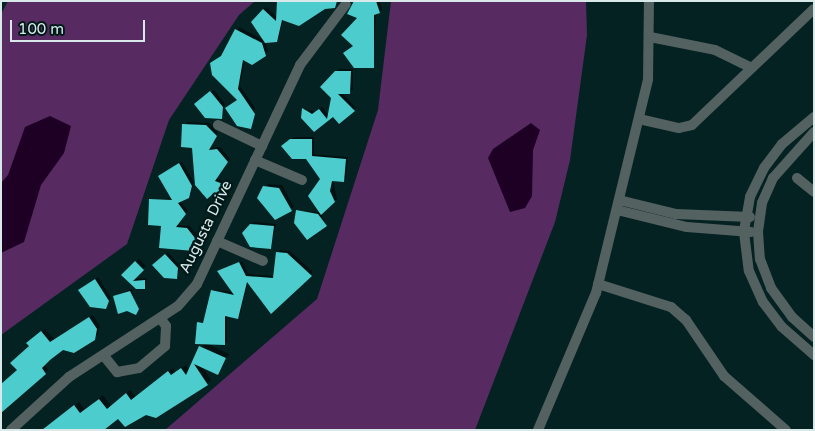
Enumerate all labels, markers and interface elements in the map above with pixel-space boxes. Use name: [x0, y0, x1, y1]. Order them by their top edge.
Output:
scale bar: [12, 10, 148, 42]
text: 100 m: [18, 20, 64, 38]
street label: Augusta Drive: [176, 178, 236, 276]

